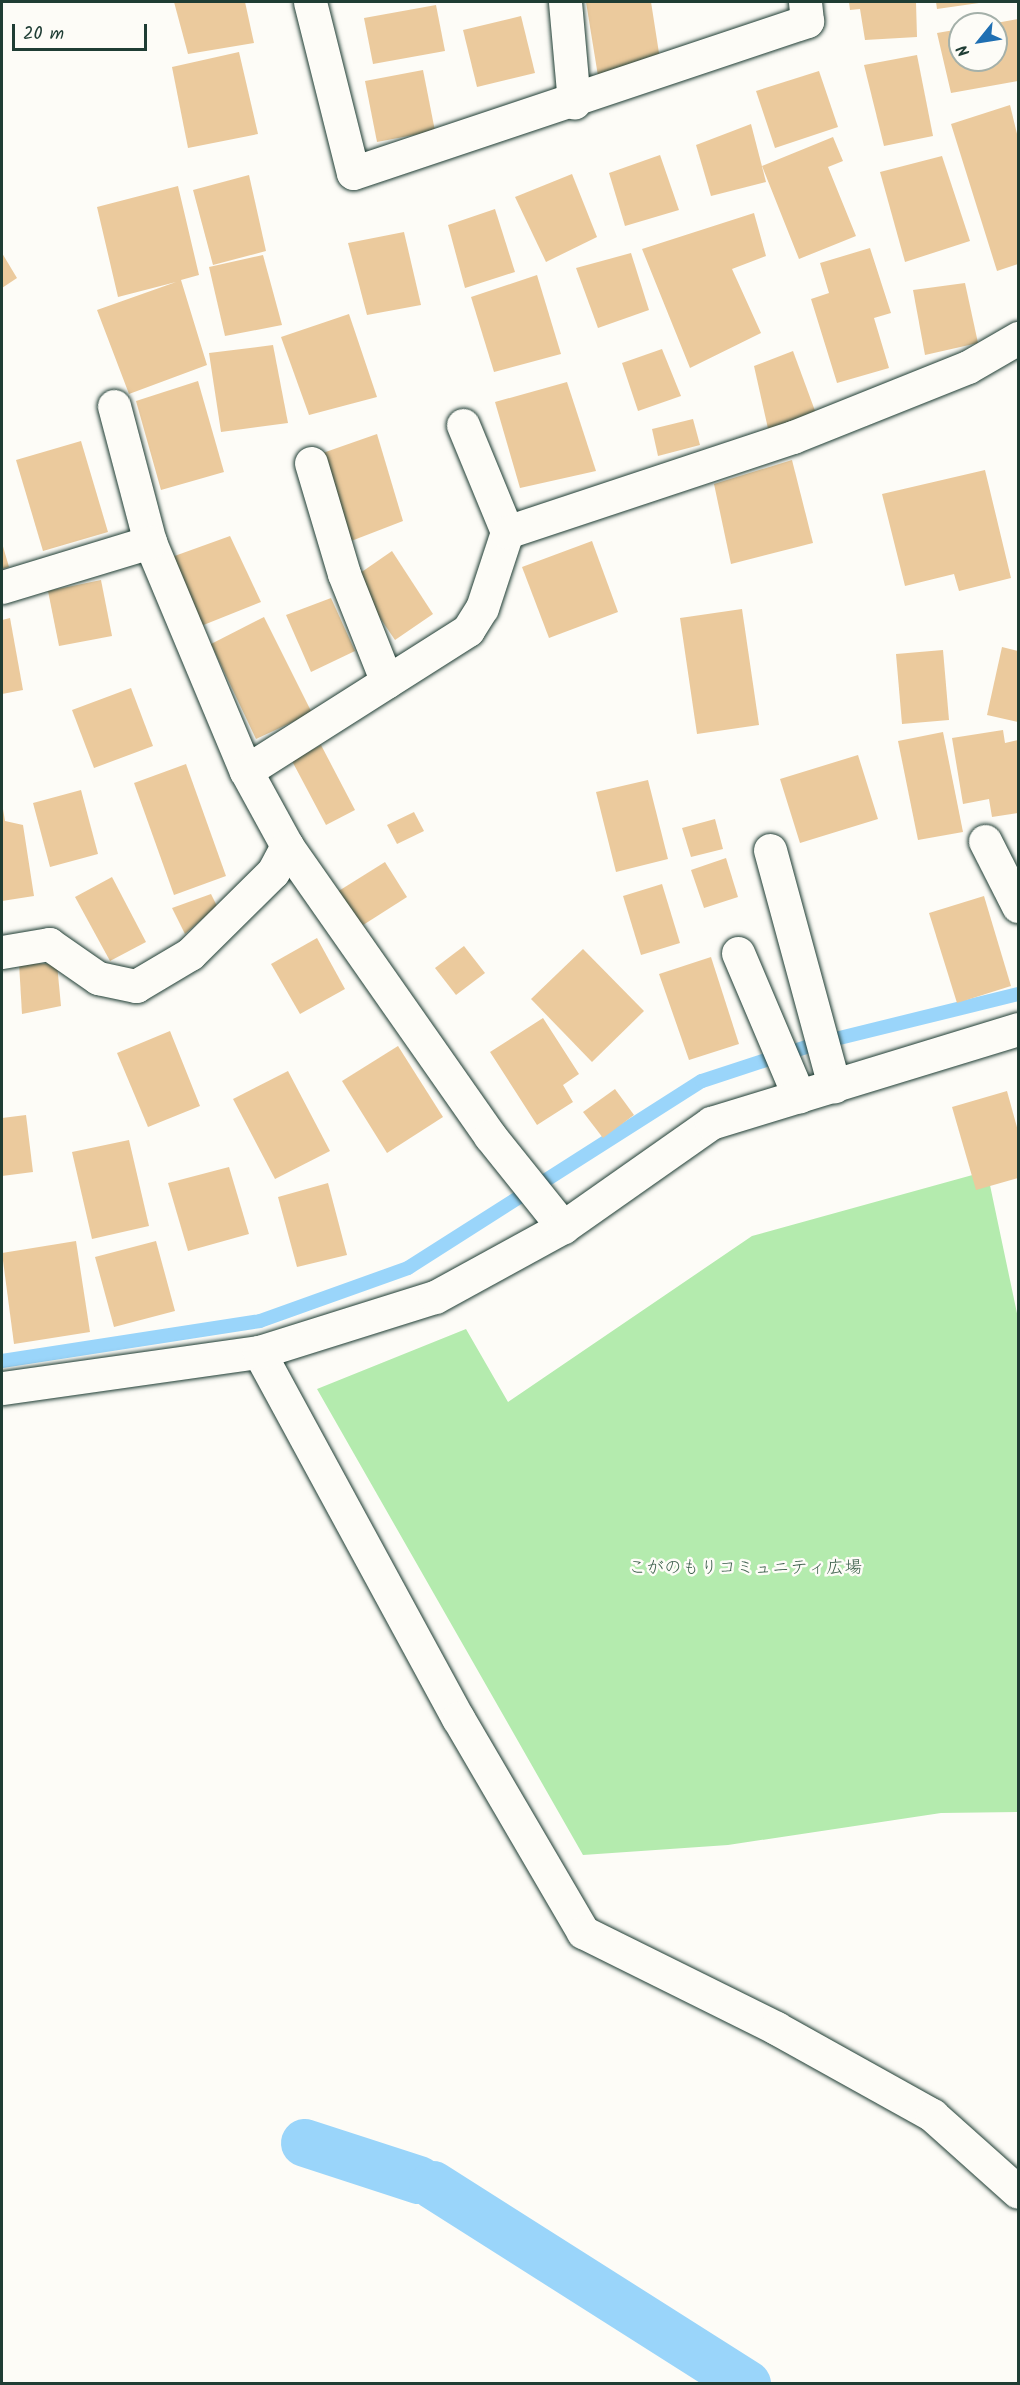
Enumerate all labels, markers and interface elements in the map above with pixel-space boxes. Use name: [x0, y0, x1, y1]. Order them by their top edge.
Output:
scale bar: [15, 12, 150, 50]
north arrow: [948, 12, 1008, 72]
text: 20 m: [23, 20, 64, 49]
text: N: [950, 40, 977, 61]
park label: こがのもりコミュニティ広場: [628, 1558, 862, 1580]

